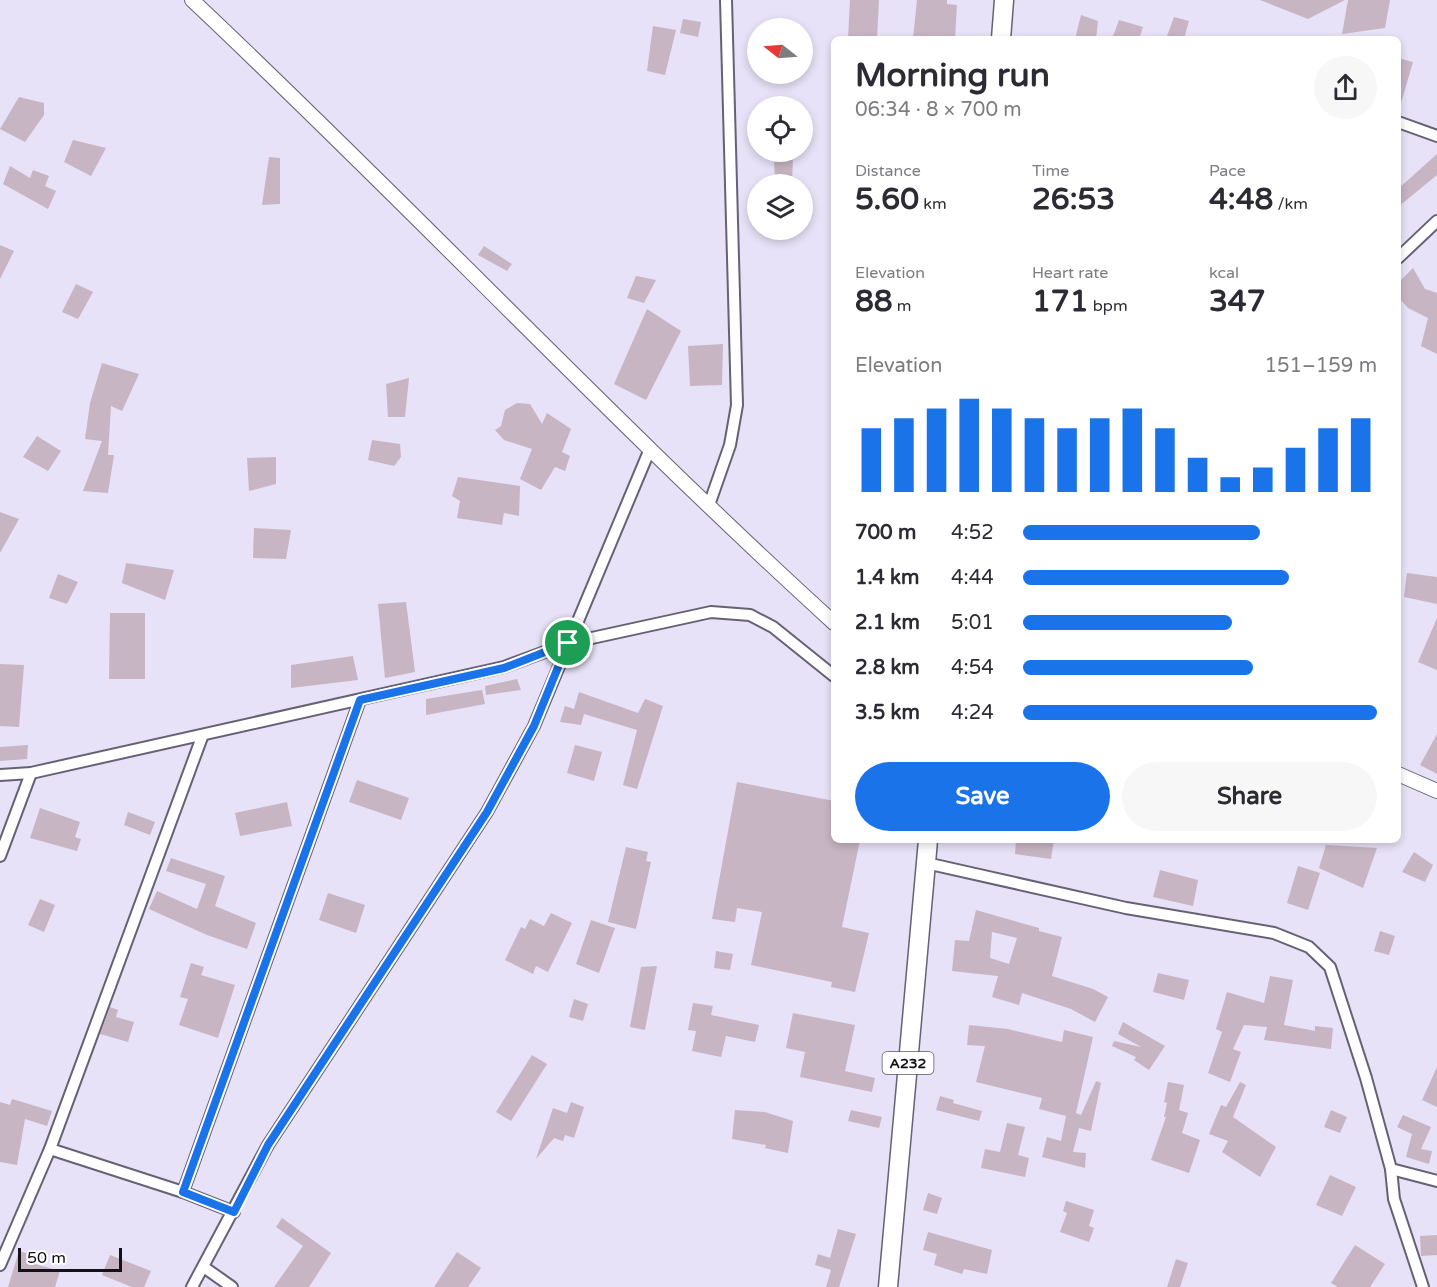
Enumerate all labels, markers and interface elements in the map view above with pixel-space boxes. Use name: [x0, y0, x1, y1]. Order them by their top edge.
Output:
north arrow: [747, 18, 813, 84]
map controls: [747, 18, 813, 240]
text: Morning run: [855, 56, 1050, 95]
button: share: [1314, 56, 1377, 119]
button: locate: [747, 96, 813, 162]
text: 06:34 · 8 × 700 m: [855, 98, 1022, 122]
text: Distance: [855, 161, 921, 181]
text: Time: [1032, 161, 1069, 181]
text: Pace: [1209, 161, 1246, 181]
button: layers: [747, 174, 813, 240]
text: 5.60: [855, 181, 919, 218]
text: 26:53: [1032, 181, 1115, 218]
text: 4:48: [1209, 181, 1273, 218]
text: km: [919, 194, 947, 214]
text: /km: [1273, 194, 1308, 214]
text: Elevation: [855, 263, 925, 283]
text: Heart rate: [1032, 263, 1108, 283]
text: kcal: [1209, 263, 1239, 283]
text: 88: [855, 283, 893, 320]
text: 171: [1032, 283, 1089, 320]
text: 347: [1209, 283, 1266, 320]
text: m: [893, 296, 912, 316]
text: bpm: [1089, 296, 1128, 316]
text: Elevation: [855, 354, 942, 378]
text: 151–159 m: [1264, 354, 1377, 378]
text: 700 m: [855, 521, 916, 545]
text: 4:52: [951, 521, 994, 545]
text: 1.4 km: [855, 566, 919, 590]
text: 4:44: [951, 566, 994, 590]
text: 2.1 km: [855, 611, 920, 635]
text: 5:01: [951, 611, 994, 635]
pin: [542, 617, 593, 668]
icon: arrive: [551, 626, 584, 659]
text: 2.8 km: [855, 656, 920, 680]
text: 4:54: [951, 656, 994, 680]
text: 3.5 km: [855, 701, 920, 725]
text: 4:24: [951, 701, 994, 725]
button: Save: [855, 762, 1110, 831]
button: Share: [1122, 762, 1377, 831]
road number: A232: [882, 1052, 934, 1074]
scale bar: [18, 1245, 122, 1272]
text: 50 m: [27, 1248, 66, 1268]

